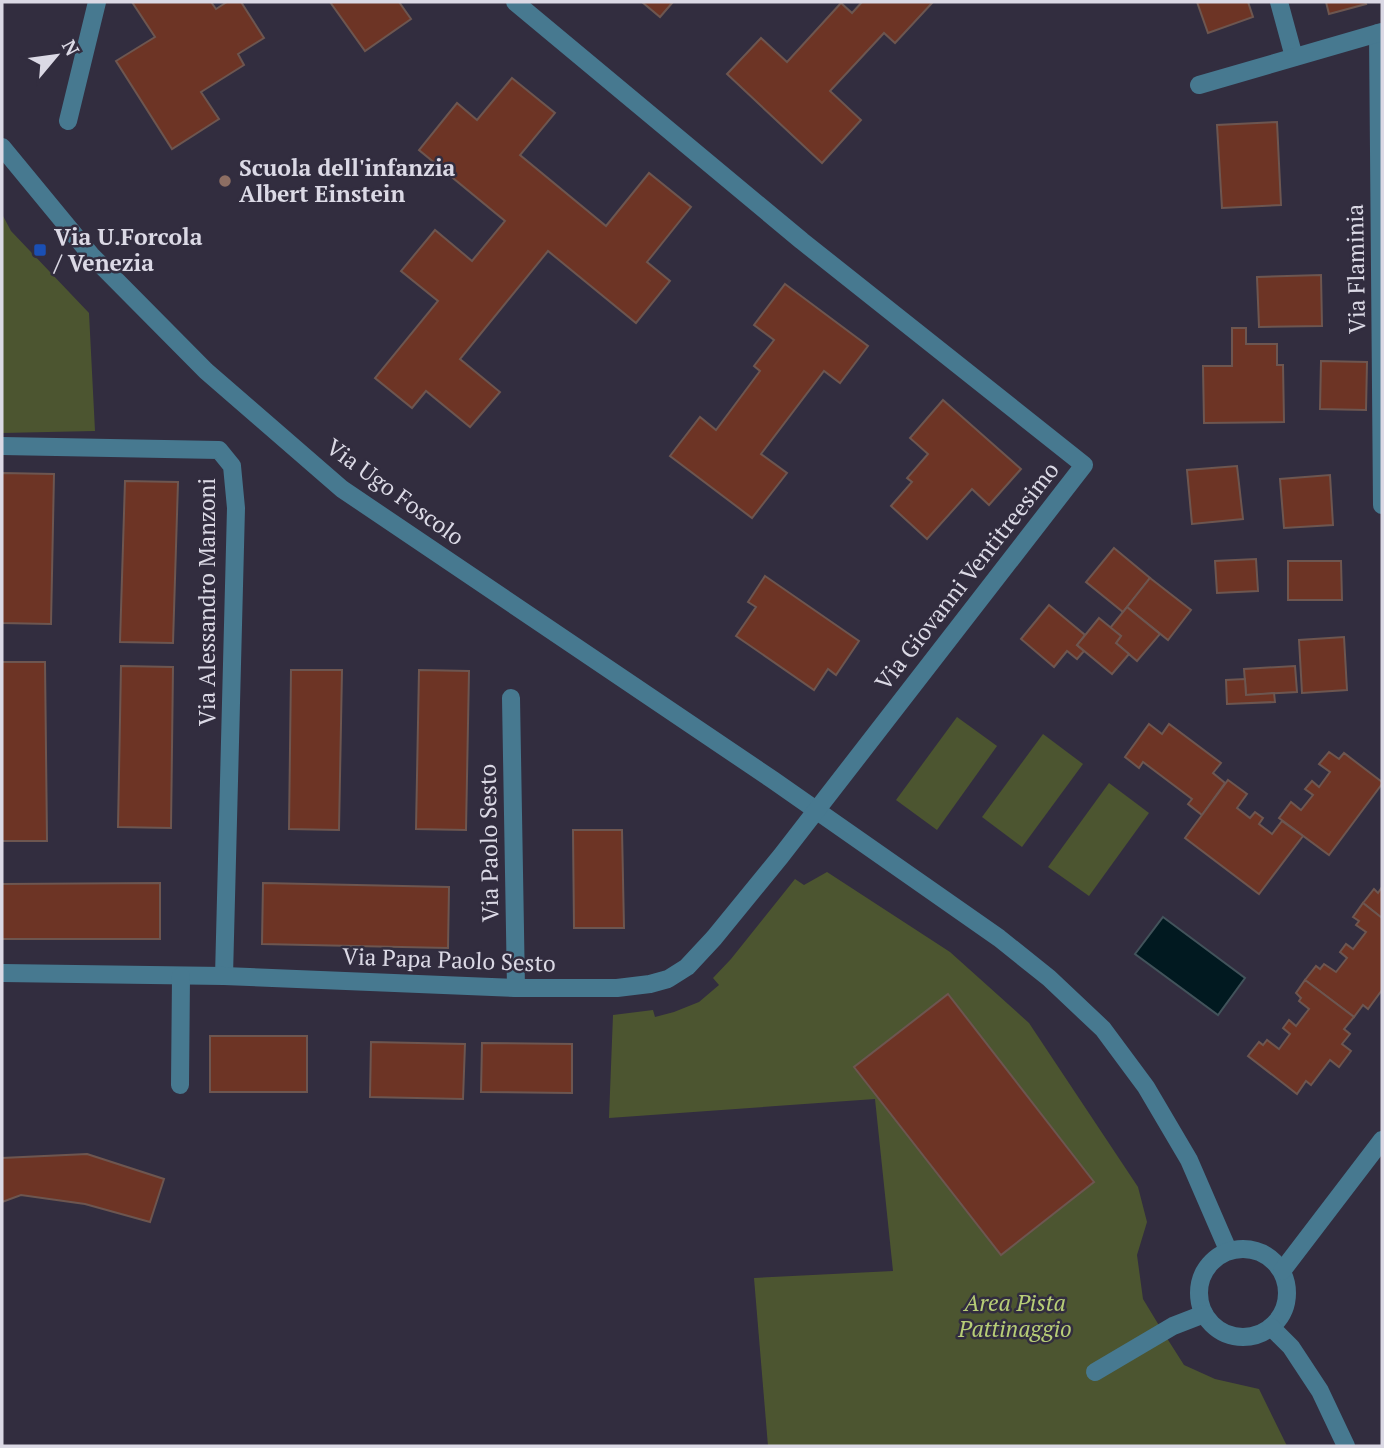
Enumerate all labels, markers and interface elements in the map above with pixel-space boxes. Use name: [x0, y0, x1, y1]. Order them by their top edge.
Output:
north arrow: [21, 21, 91, 91]
text: N: [57, 35, 86, 60]
place label: Scuola dell'infanzia Albert Einstein: [239, 152, 456, 209]
marker: Scuola dell'infanzia Albert Einstein: [217, 173, 233, 189]
street label: Via Flaminia: [1339, 203, 1372, 334]
place label: Via U.Forcola / Venezia: [52, 221, 203, 278]
marker: Via U.Forcola / Venezia: [32, 242, 48, 258]
street label: Via Ugo Foscolo: [320, 431, 471, 552]
street label: Via Giovanni Ventitreesimo: [868, 455, 1066, 696]
street label: Via Alessandro Manzoni: [191, 478, 222, 726]
street label: Via Paolo Sesto: [472, 764, 505, 922]
street label: Via Papa Paolo Sesto: [342, 940, 556, 979]
park label: Area Pista Pattinaggio: [957, 1287, 1072, 1344]

